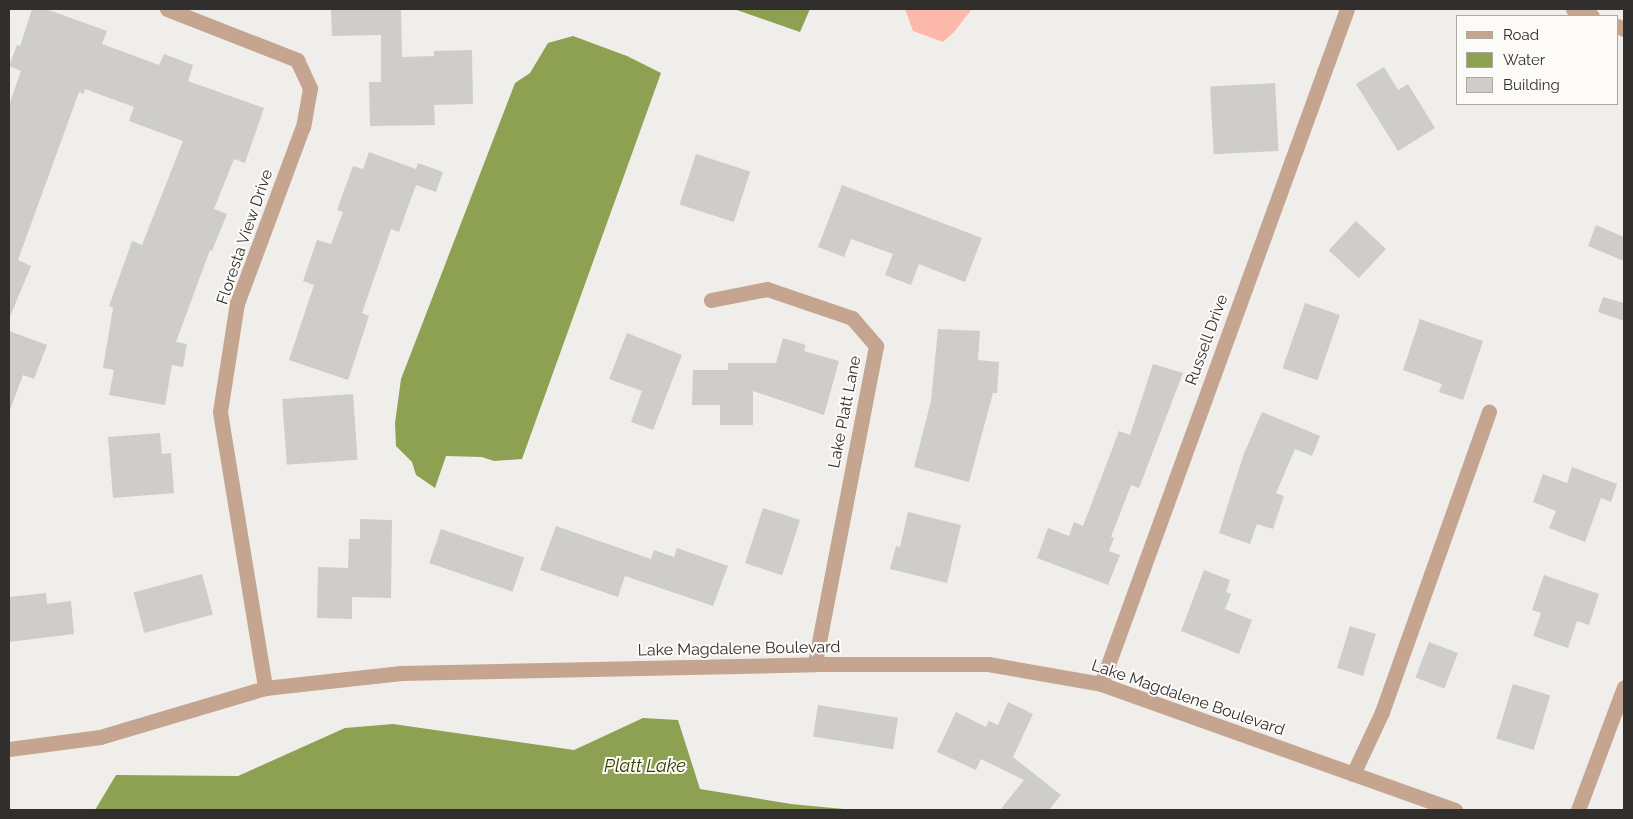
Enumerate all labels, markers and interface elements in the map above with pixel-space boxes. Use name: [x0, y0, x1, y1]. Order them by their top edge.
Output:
legend: [1456, 15, 1618, 105]
text: Road: [1503, 26, 1539, 44]
text: Water: [1503, 51, 1545, 69]
text: Building: [1503, 76, 1560, 94]
street label: Floresta View Drive: [213, 166, 277, 308]
street label: Russell Drive: [1182, 292, 1232, 388]
street label: Lake Platt Lane: [825, 354, 865, 470]
street label: Lake Magdalene Boulevard: [637, 638, 841, 660]
street label: Lake Magdalene Boulevard: [1089, 656, 1287, 740]
water label: Platt Lake: [604, 755, 686, 777]

